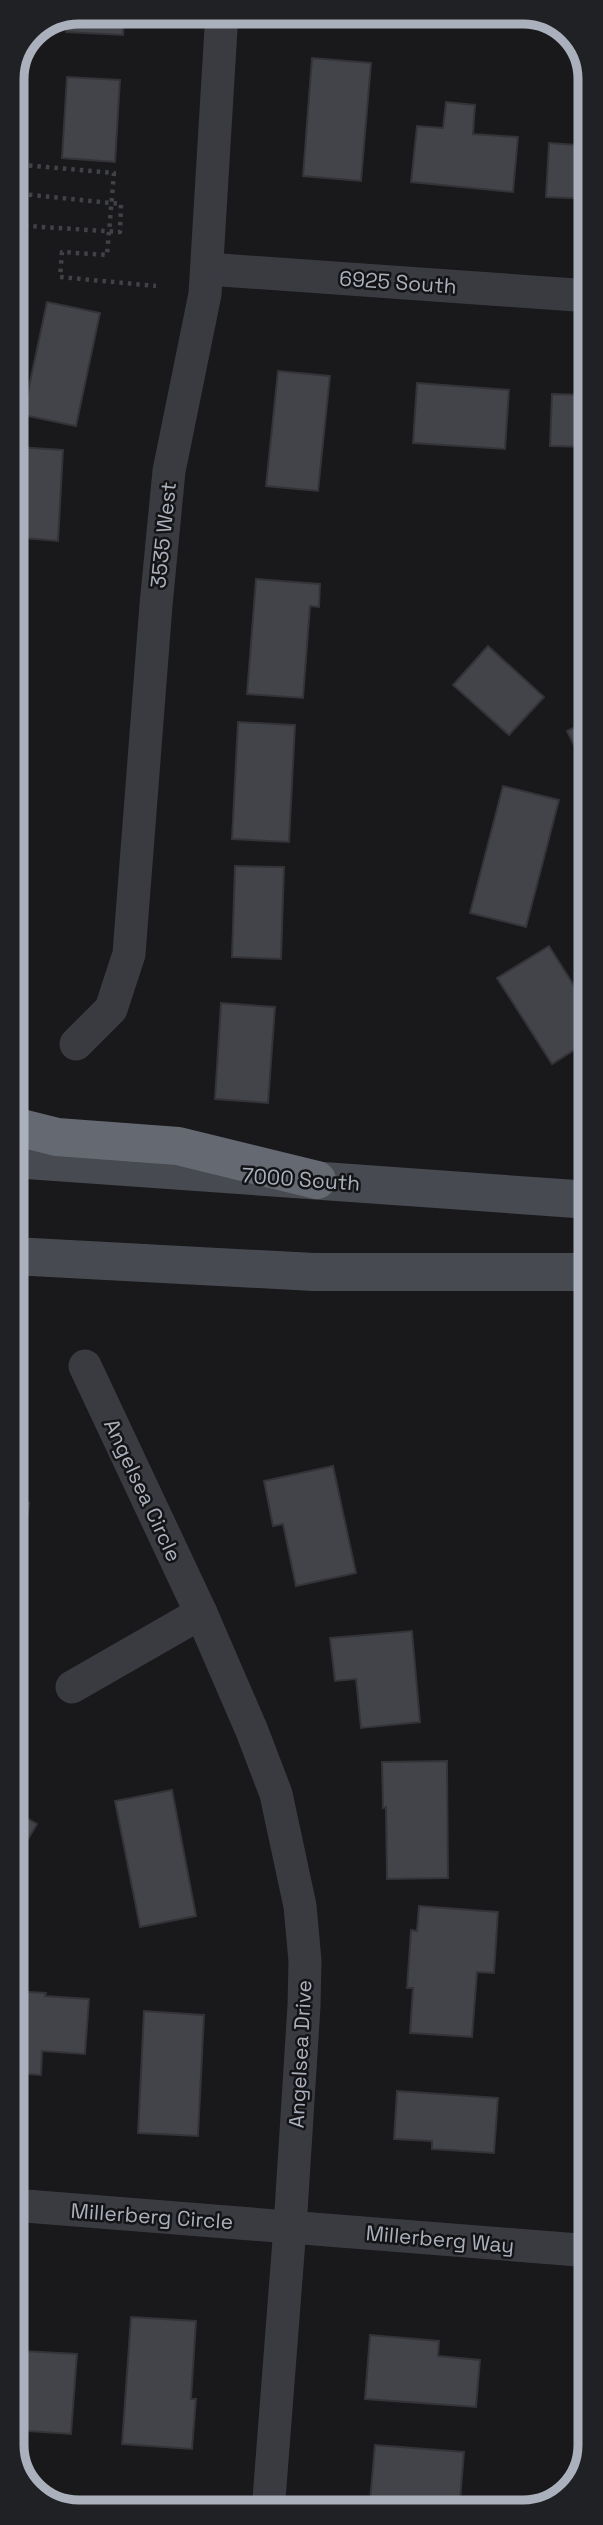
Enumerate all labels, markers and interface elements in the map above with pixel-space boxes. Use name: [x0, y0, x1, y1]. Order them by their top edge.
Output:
street label: 6925 South: [338, 264, 458, 300]
street label: 3535 West: [144, 480, 182, 590]
street label: 7000 South: [241, 1161, 361, 1197]
street label: Angelsea Circle: [98, 1414, 188, 1566]
street label: Angelsea Drive: [283, 1979, 317, 2129]
street label: Millerberg Circle: [70, 2197, 234, 2235]
street label: Millerberg Way: [365, 2219, 515, 2259]

